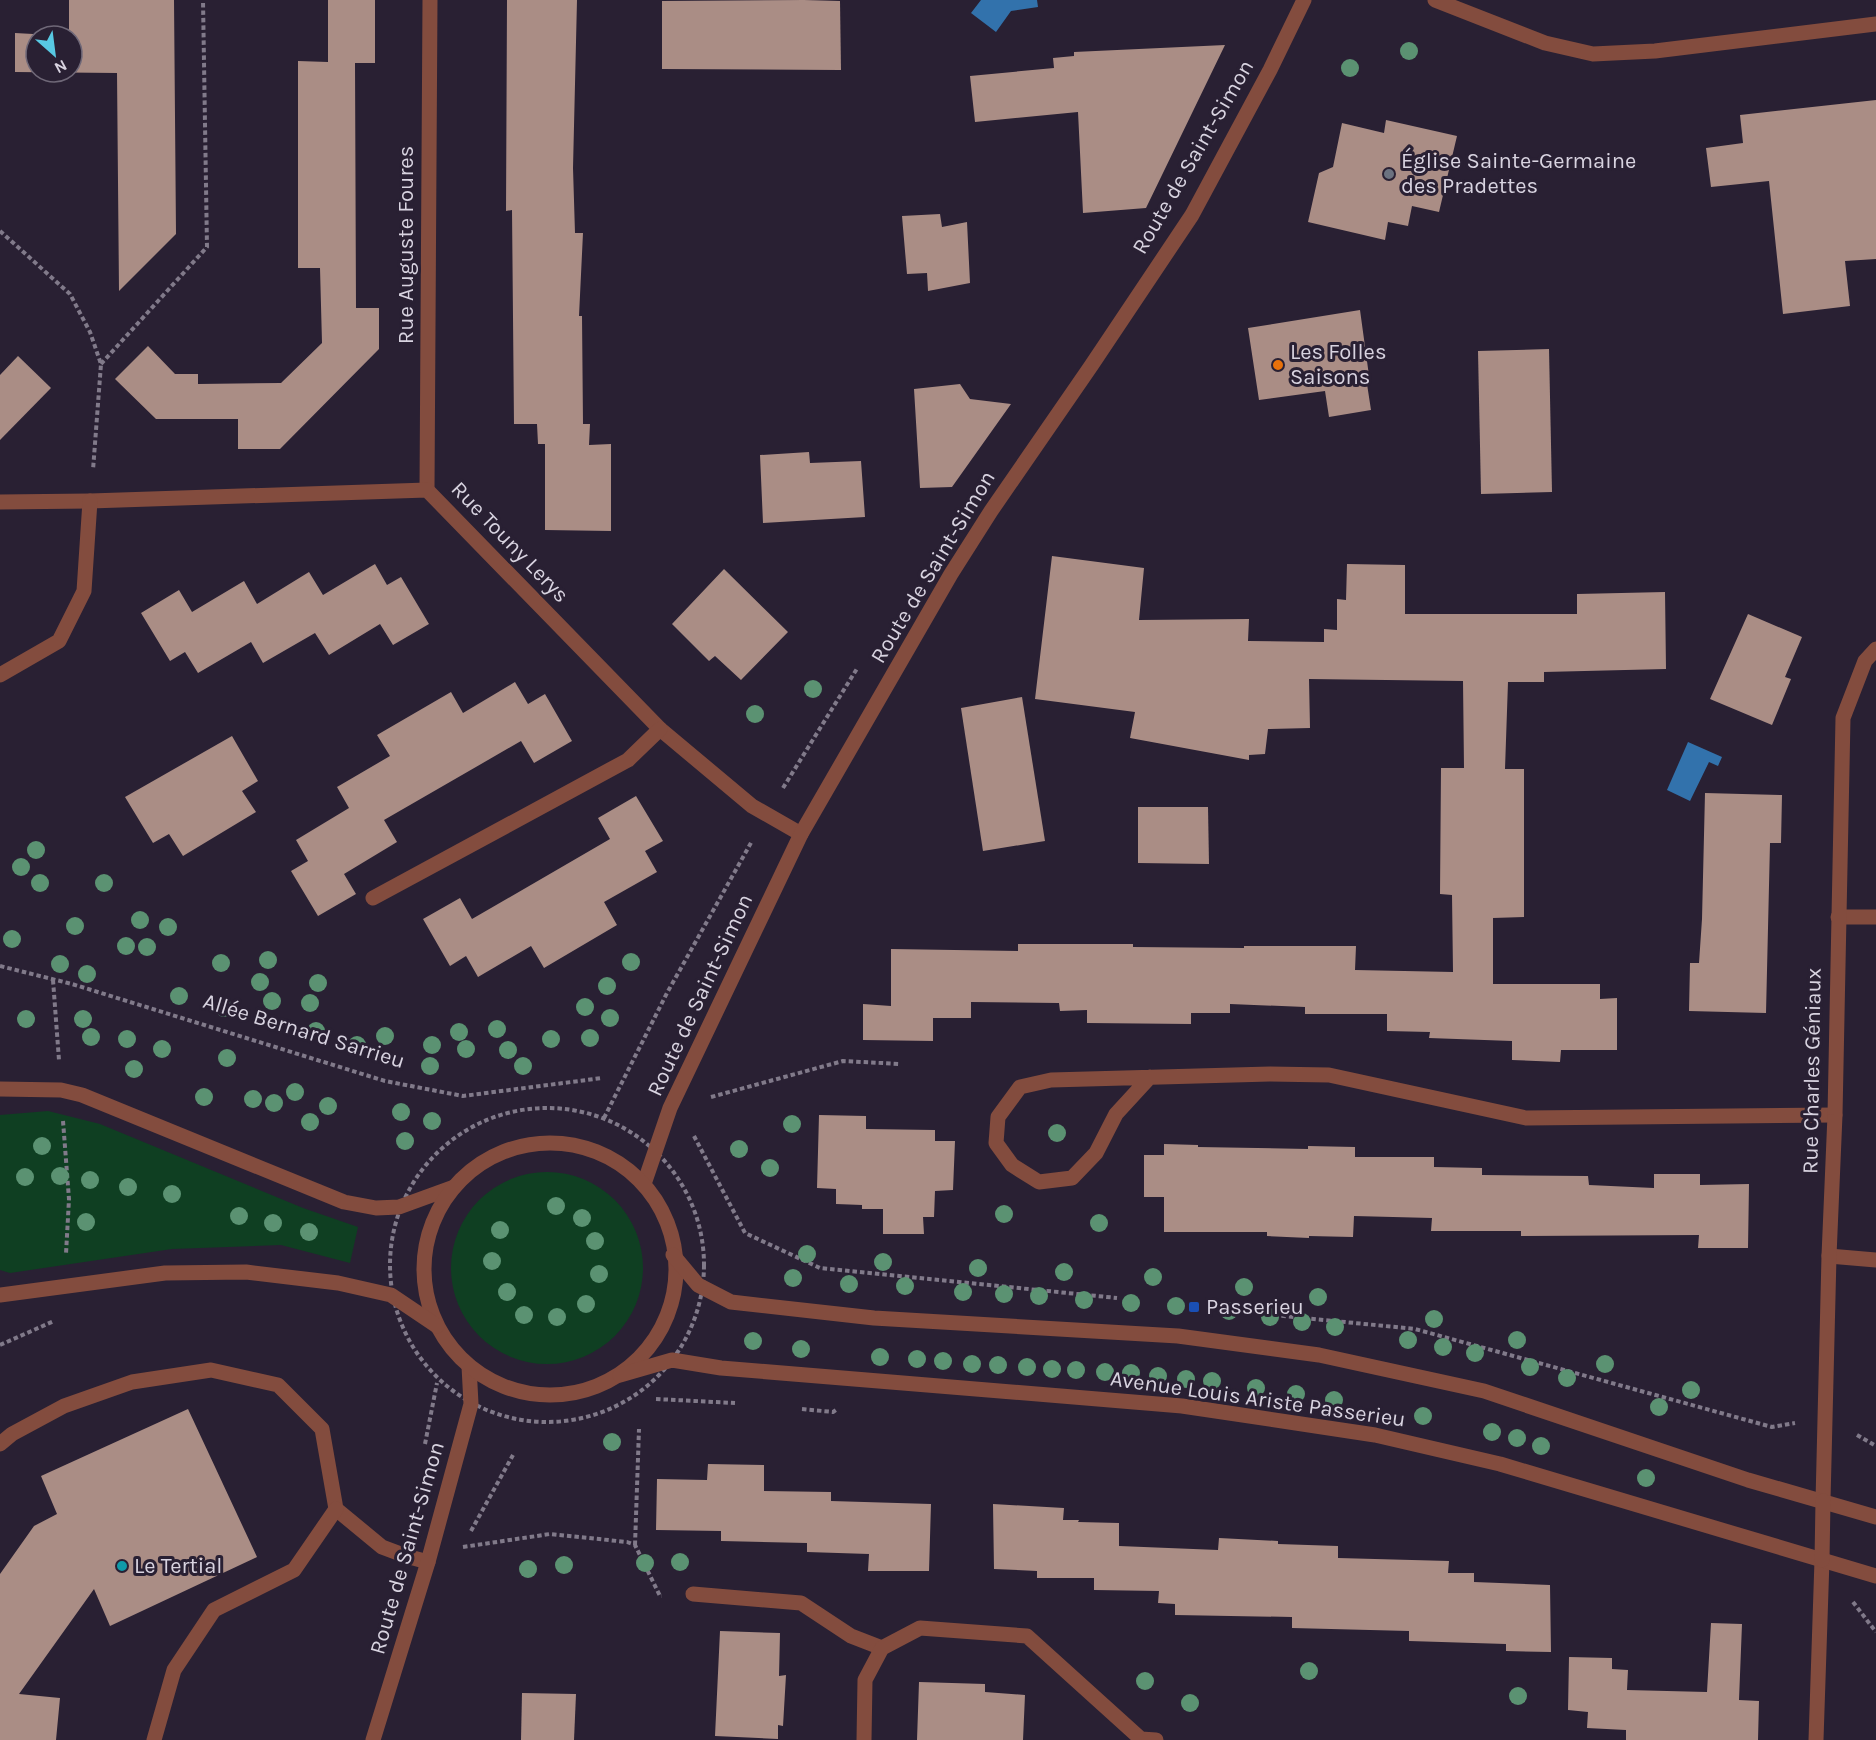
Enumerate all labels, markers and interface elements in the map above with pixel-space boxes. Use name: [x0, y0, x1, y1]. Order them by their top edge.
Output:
north arrow: [24, 24, 84, 84]
street label: Route de Saint-Simon: [1127, 55, 1259, 259]
text: N: [51, 56, 70, 78]
street label: Rue Auguste Foures: [393, 146, 419, 344]
place label: Église Sainte-Germaine des Pradettes: [1401, 147, 1636, 199]
marker: Église Sainte-Germaine des Pradettes: [1382, 167, 1396, 181]
place label: Les Folles Saisons: [1290, 339, 1386, 390]
marker: Les Folles Saisons: [1271, 358, 1285, 372]
street label: Route de Saint-Simon: [865, 466, 1001, 668]
street label: Rue Touny Lerys: [446, 476, 574, 608]
street label: Route de Saint-Simon: [642, 890, 758, 1100]
street label: Rue Charles Géniaux: [1797, 968, 1827, 1174]
street label: Allée Bernard Sarrieu: [200, 988, 408, 1074]
place label: Passerieu: [1206, 1294, 1304, 1320]
marker: Passerieu: [1187, 1300, 1201, 1314]
street label: Avenue Louis Ariste Passerieu: [1109, 1365, 1407, 1433]
street label: Route de Saint-Simon: [364, 1439, 450, 1657]
place label: Le Tertial: [134, 1553, 223, 1579]
marker: Le Tertial: [115, 1559, 129, 1573]

